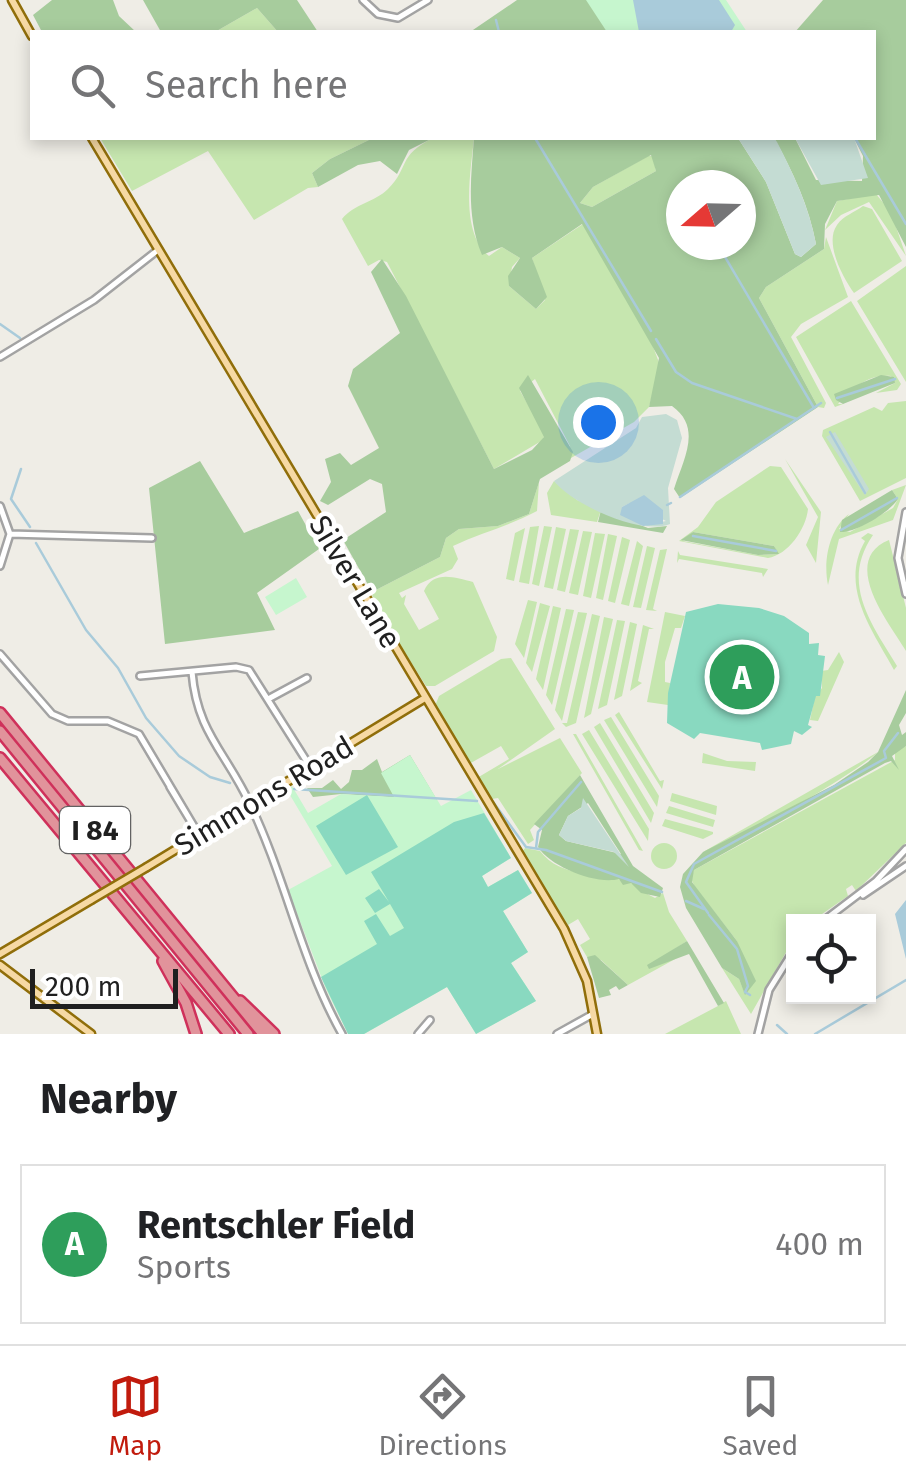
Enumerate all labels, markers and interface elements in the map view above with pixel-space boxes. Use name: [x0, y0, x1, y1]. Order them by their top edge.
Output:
search box: [30, 30, 876, 140]
icon: search: [65, 58, 120, 113]
text: Search here: [145, 62, 348, 108]
north arrow: [666, 170, 756, 260]
your location: [573, 397, 624, 448]
street label: Silver Lane: [301, 509, 409, 655]
pin: A: [710, 640, 774, 714]
street label: Simmons Road: [168, 728, 360, 864]
road number: I 84: [60, 807, 130, 853]
map controls: [786, 914, 876, 1004]
button: locate: [786, 914, 876, 1004]
scale bar: [30, 964, 178, 1008]
text: 200 m: [45, 970, 122, 1003]
text: Nearby: [40, 1074, 177, 1124]
text: Rentschler Field: [137, 1202, 415, 1248]
text: A: [65, 1225, 84, 1263]
text: 400 m: [775, 1225, 864, 1263]
text: Sports: [137, 1248, 231, 1286]
tab: Map: [108, 1369, 163, 1462]
tab: Directions: [378, 1369, 507, 1462]
tab: Saved: [722, 1369, 798, 1462]

